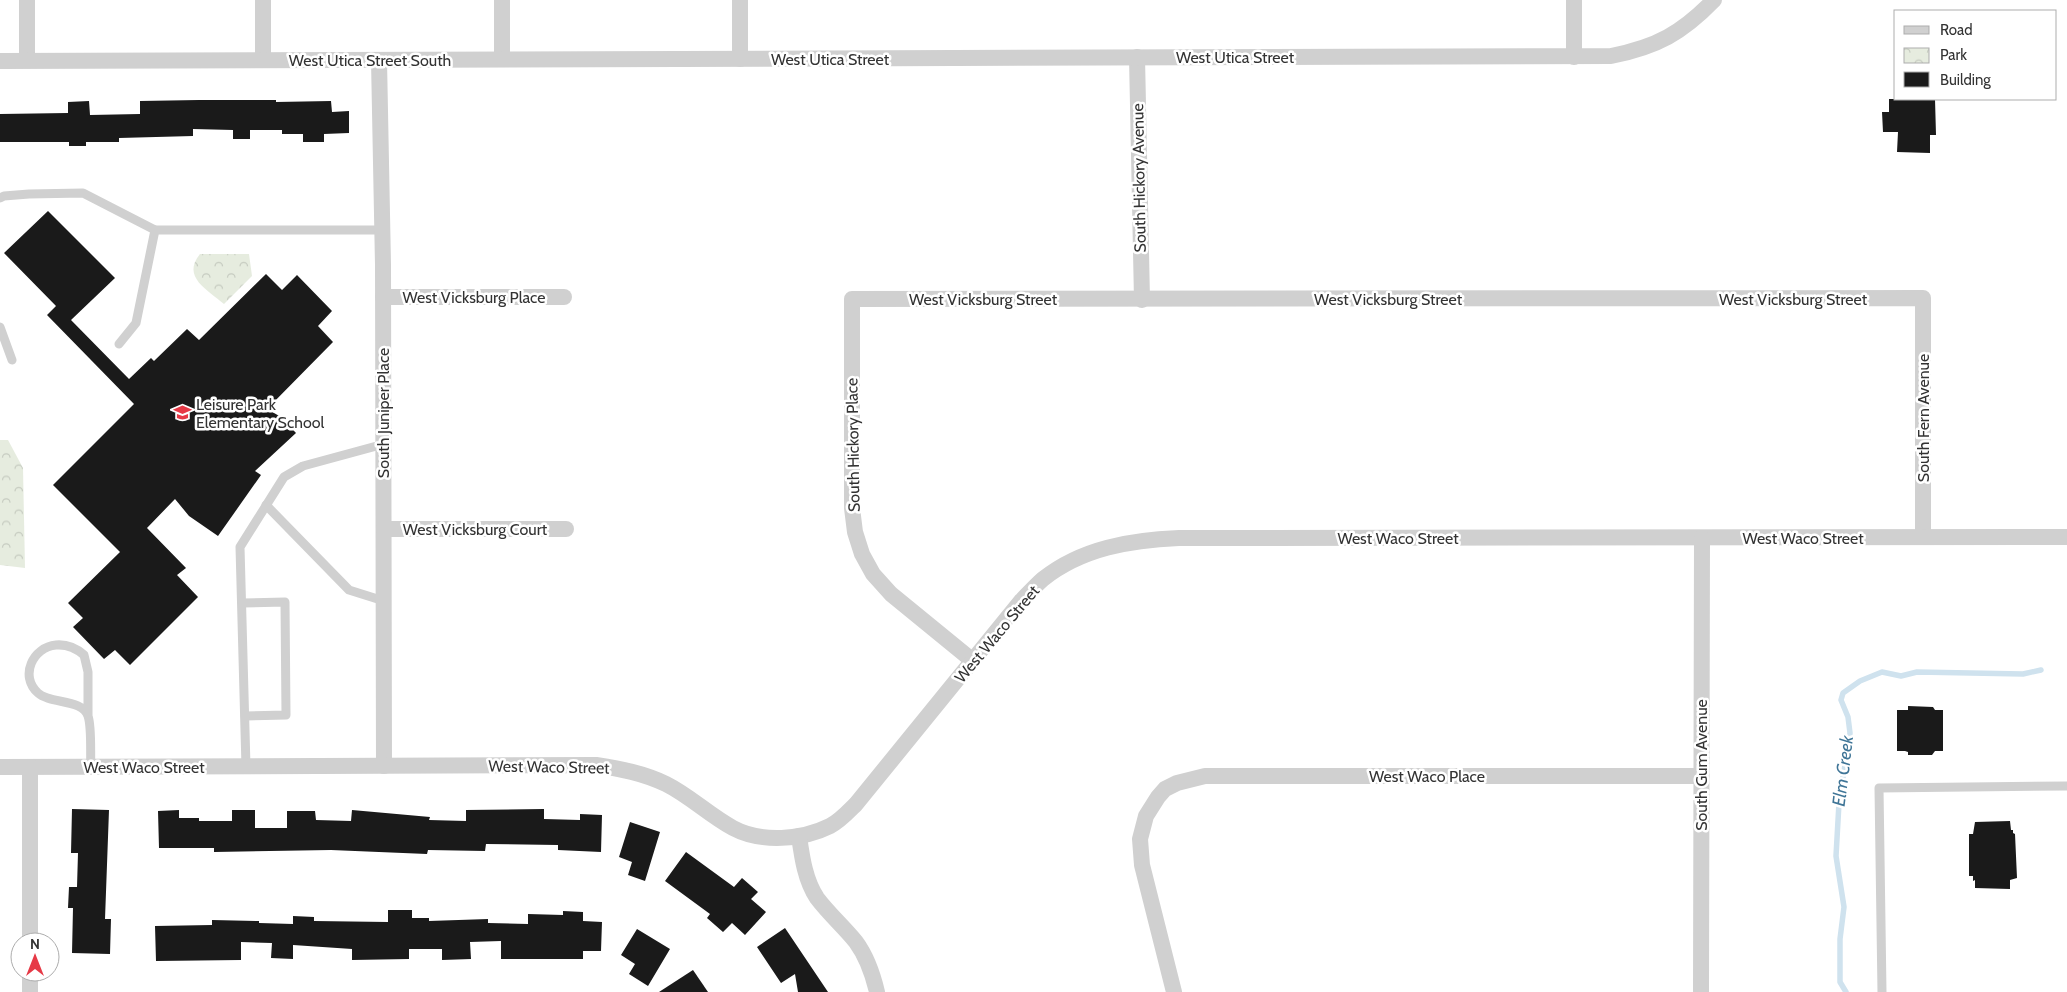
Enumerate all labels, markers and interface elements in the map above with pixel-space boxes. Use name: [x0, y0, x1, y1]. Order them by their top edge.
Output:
legend: [1894, 10, 2057, 100]
text: Road: [1940, 21, 1973, 39]
text: Park: [1940, 46, 1967, 64]
street label: West Utica Street: [1176, 48, 1295, 67]
street label: West Utica Street: [771, 50, 890, 69]
street label: West Utica Street South: [289, 51, 451, 70]
text: Building: [1940, 71, 1991, 89]
street label: South Hickory Avenue: [1128, 103, 1150, 253]
street label: West Vicksburg Place: [403, 288, 545, 307]
street label: West Vicksburg Street: [909, 290, 1058, 309]
street label: West Vicksburg Street: [1314, 290, 1463, 309]
street label: West Vicksburg Street: [1719, 290, 1868, 309]
street label: South Juniper Place: [374, 348, 393, 478]
street label: South Fern Avenue: [1914, 354, 1933, 482]
street label: South Hickory Place: [842, 378, 864, 512]
place label: Leisure Park Elementary School: [196, 395, 324, 432]
school or university icon: Leisure Park Elementary School: [172, 403, 192, 423]
street label: West Vicksburg Court: [403, 520, 548, 539]
street label: West Waco Street: [1337, 529, 1459, 548]
street label: West Waco Street: [1742, 529, 1864, 548]
street label: West Waco Street: [951, 581, 1044, 687]
street label: South Gum Avenue: [1692, 699, 1711, 831]
water label: Elm Creek: [1828, 733, 1858, 808]
street label: West Waco Street: [488, 756, 610, 778]
street label: West Waco Street: [83, 758, 205, 777]
street label: West Waco Place: [1369, 767, 1485, 786]
north arrow: [10, 932, 60, 982]
text: N: [30, 935, 40, 953]

